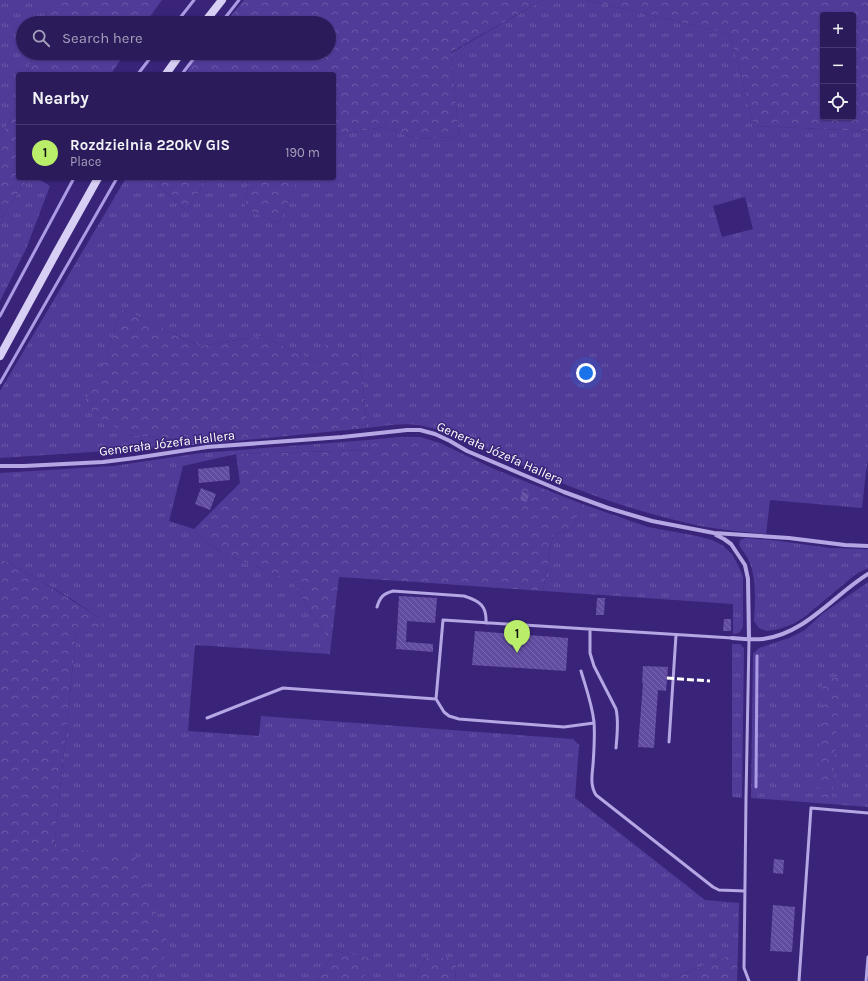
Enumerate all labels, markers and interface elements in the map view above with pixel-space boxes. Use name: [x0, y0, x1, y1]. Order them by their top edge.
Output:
map controls: [820, 12, 856, 120]
button: +: [820, 12, 856, 48]
search box: [16, 16, 336, 60]
icon: search: [30, 27, 52, 49]
text: Search here: [62, 29, 143, 47]
button: −: [820, 48, 856, 84]
button: locate: [820, 84, 856, 120]
text: Nearby: [32, 88, 89, 108]
text: Rozdzielnia 220kV GIS: [70, 136, 230, 154]
text: 1: [43, 145, 47, 160]
text: 190 m: [285, 145, 320, 160]
text: Place: [70, 154, 101, 169]
your location: [576, 363, 596, 383]
street label: Generała Józefa Hallera: [434, 418, 566, 488]
street label: Generała Józefa Hallera: [98, 427, 236, 459]
pin: 1: [504, 620, 530, 653]

